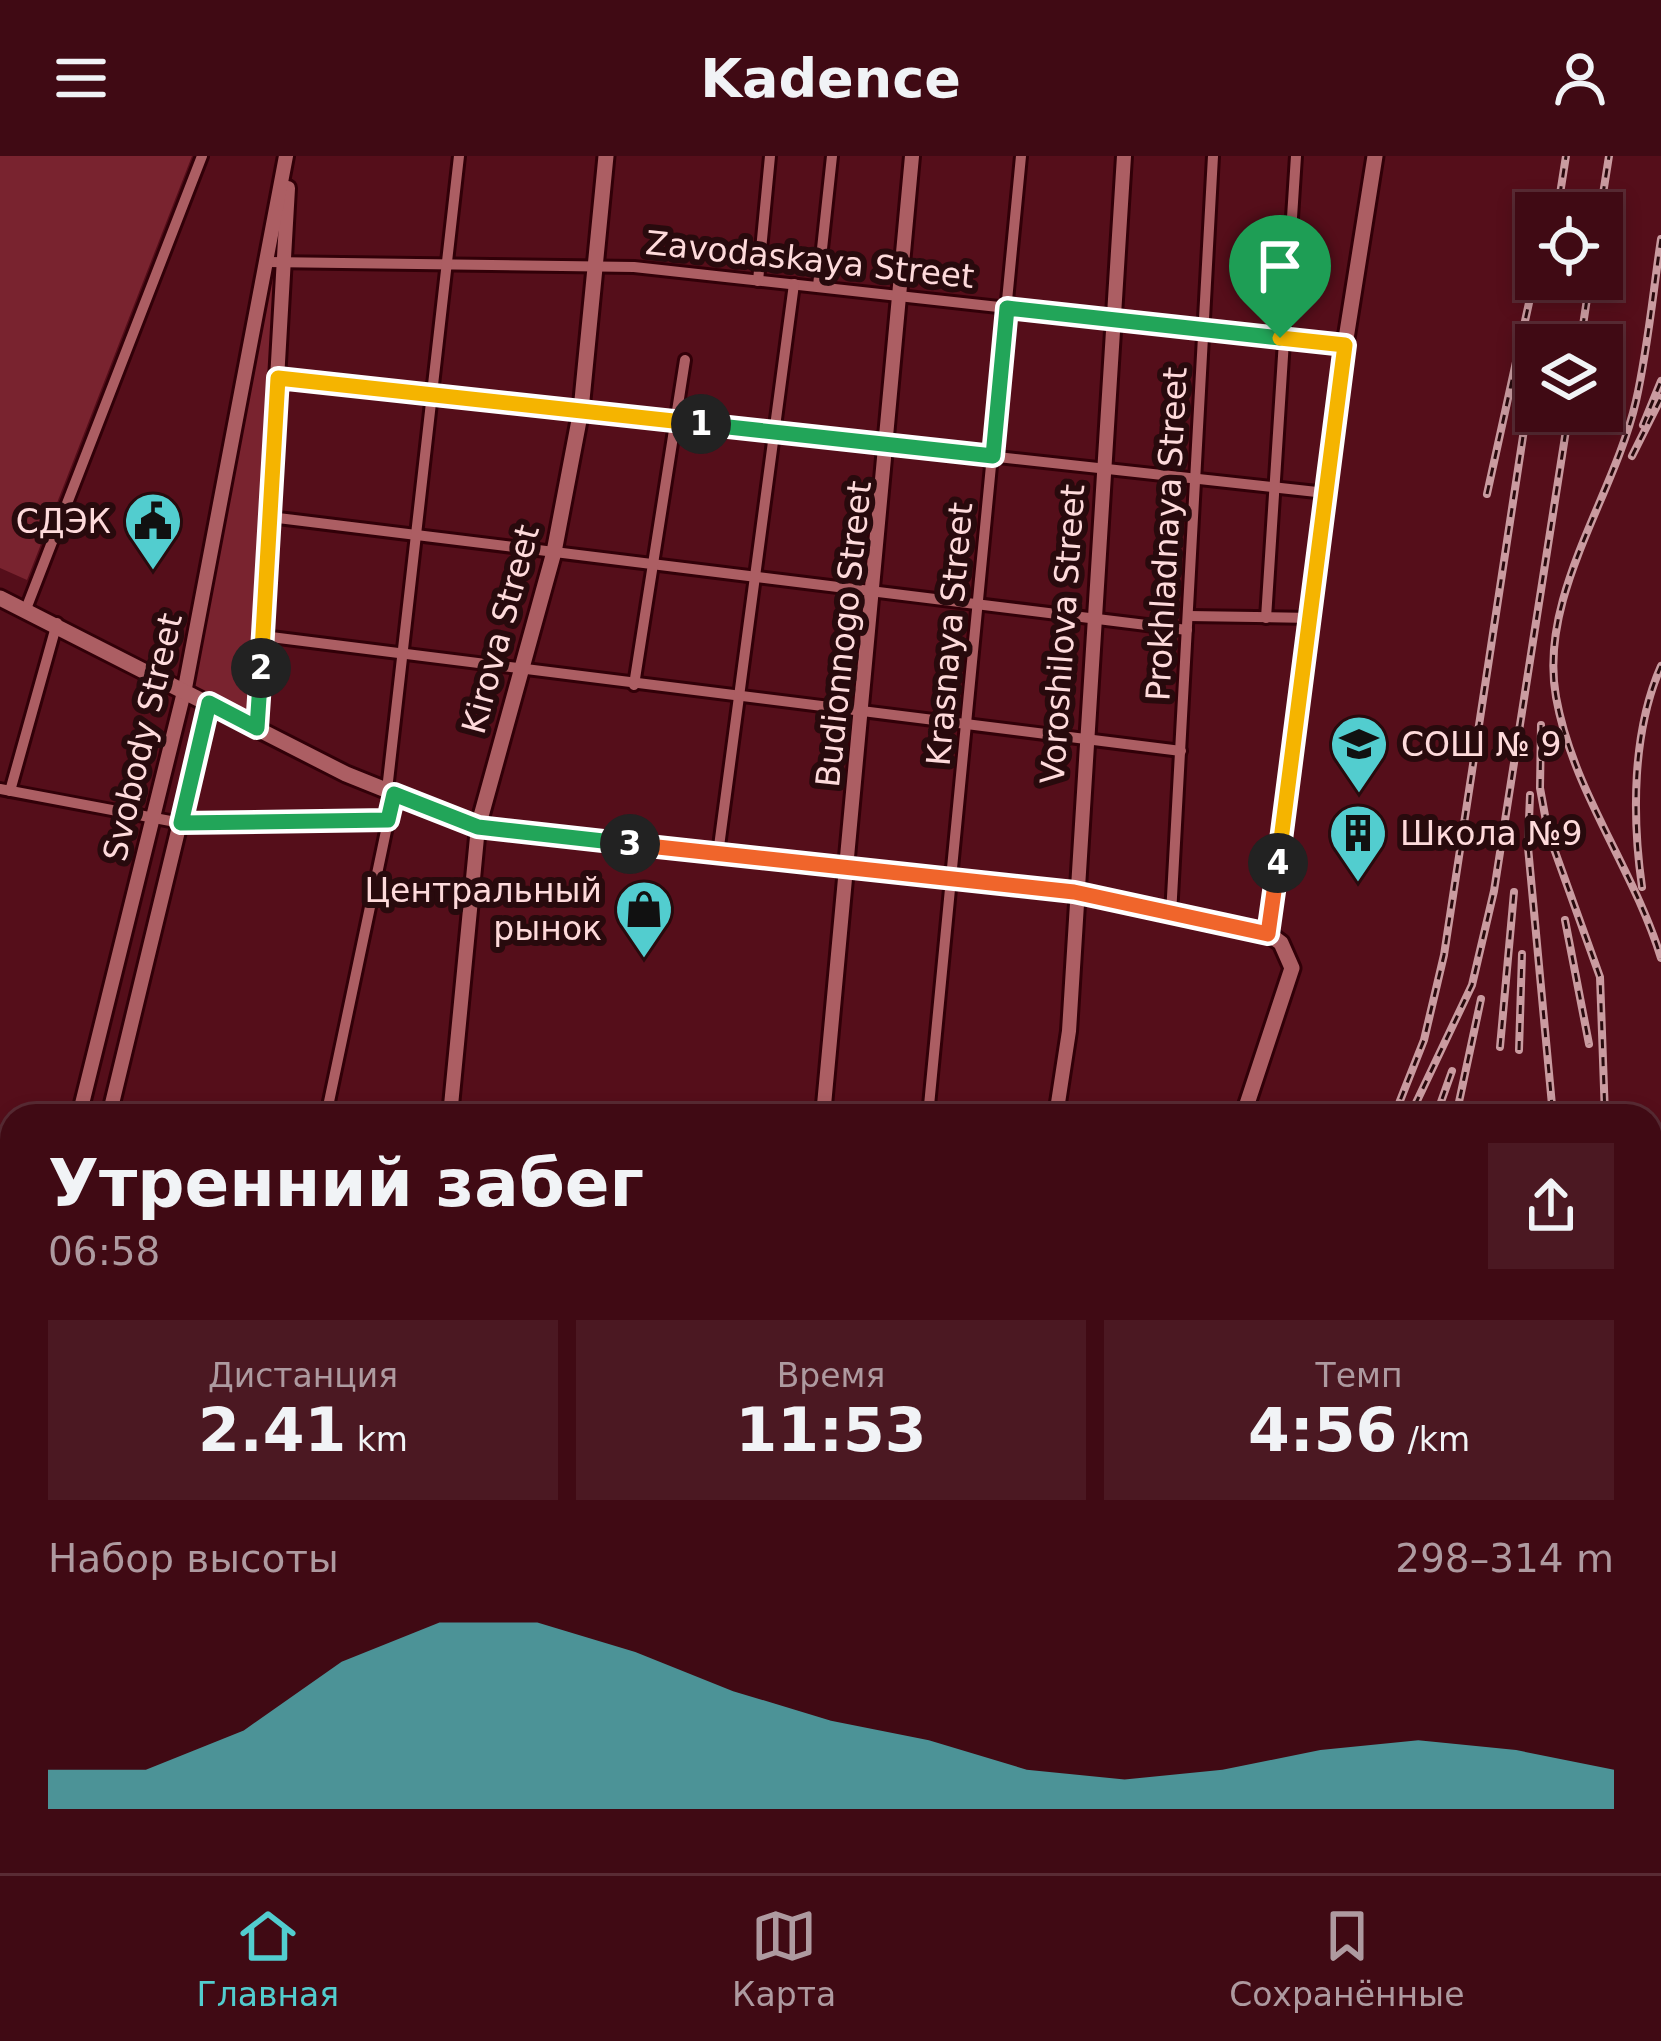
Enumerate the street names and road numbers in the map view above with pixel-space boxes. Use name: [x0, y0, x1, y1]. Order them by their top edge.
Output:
street label: Zavodaskaya Street: [644, 223, 976, 296]
street label: Prokhladnaya Street: [1138, 366, 1195, 702]
street label: Budionnogo Street: [808, 479, 879, 789]
street label: Voroshilova Street: [1033, 483, 1092, 785]
street label: Krasnaya Street: [919, 501, 980, 767]
street label: Kirova Street: [454, 521, 547, 738]
street label: Svobody Street: [95, 609, 190, 865]

